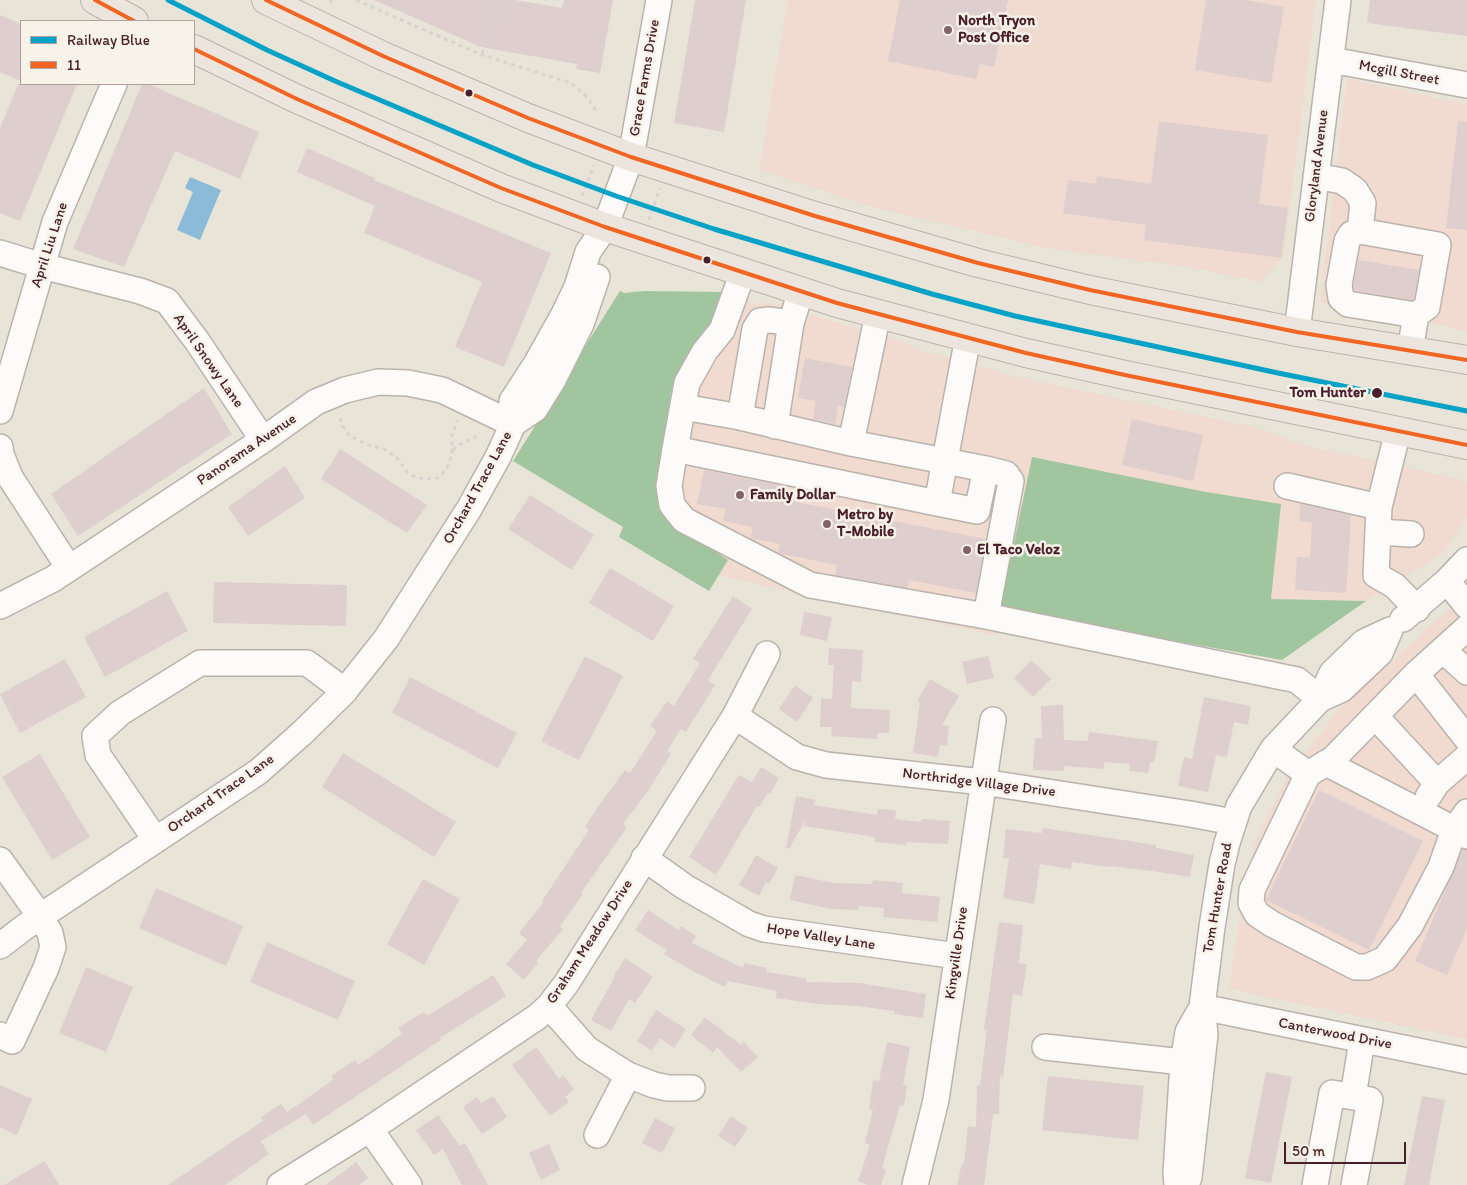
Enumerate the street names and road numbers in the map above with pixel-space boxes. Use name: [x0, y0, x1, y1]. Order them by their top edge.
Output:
street label: Grace Farms Drive: [626, 18, 664, 138]
street label: Mcgill Street: [1357, 56, 1441, 90]
street label: Gloryland Avenue: [1301, 109, 1333, 223]
street label: April Liu Lane: [28, 200, 72, 290]
street label: April Snowy Lane: [169, 310, 247, 412]
street label: Panorama Avenue: [194, 410, 300, 490]
street label: Orchard Trace Lane: [440, 428, 516, 548]
street label: Orchard Trace Lane: [164, 750, 278, 838]
street label: Northridge Village Drive: [901, 765, 1057, 801]
street label: Tom Hunter Road: [1199, 841, 1237, 955]
street label: Graham Meadow Drive: [543, 876, 637, 1008]
street label: Kingville Drive: [942, 906, 972, 1000]
street label: Hope Valley Lane: [765, 920, 877, 954]
street label: Canterwood Drive: [1277, 1014, 1393, 1054]

